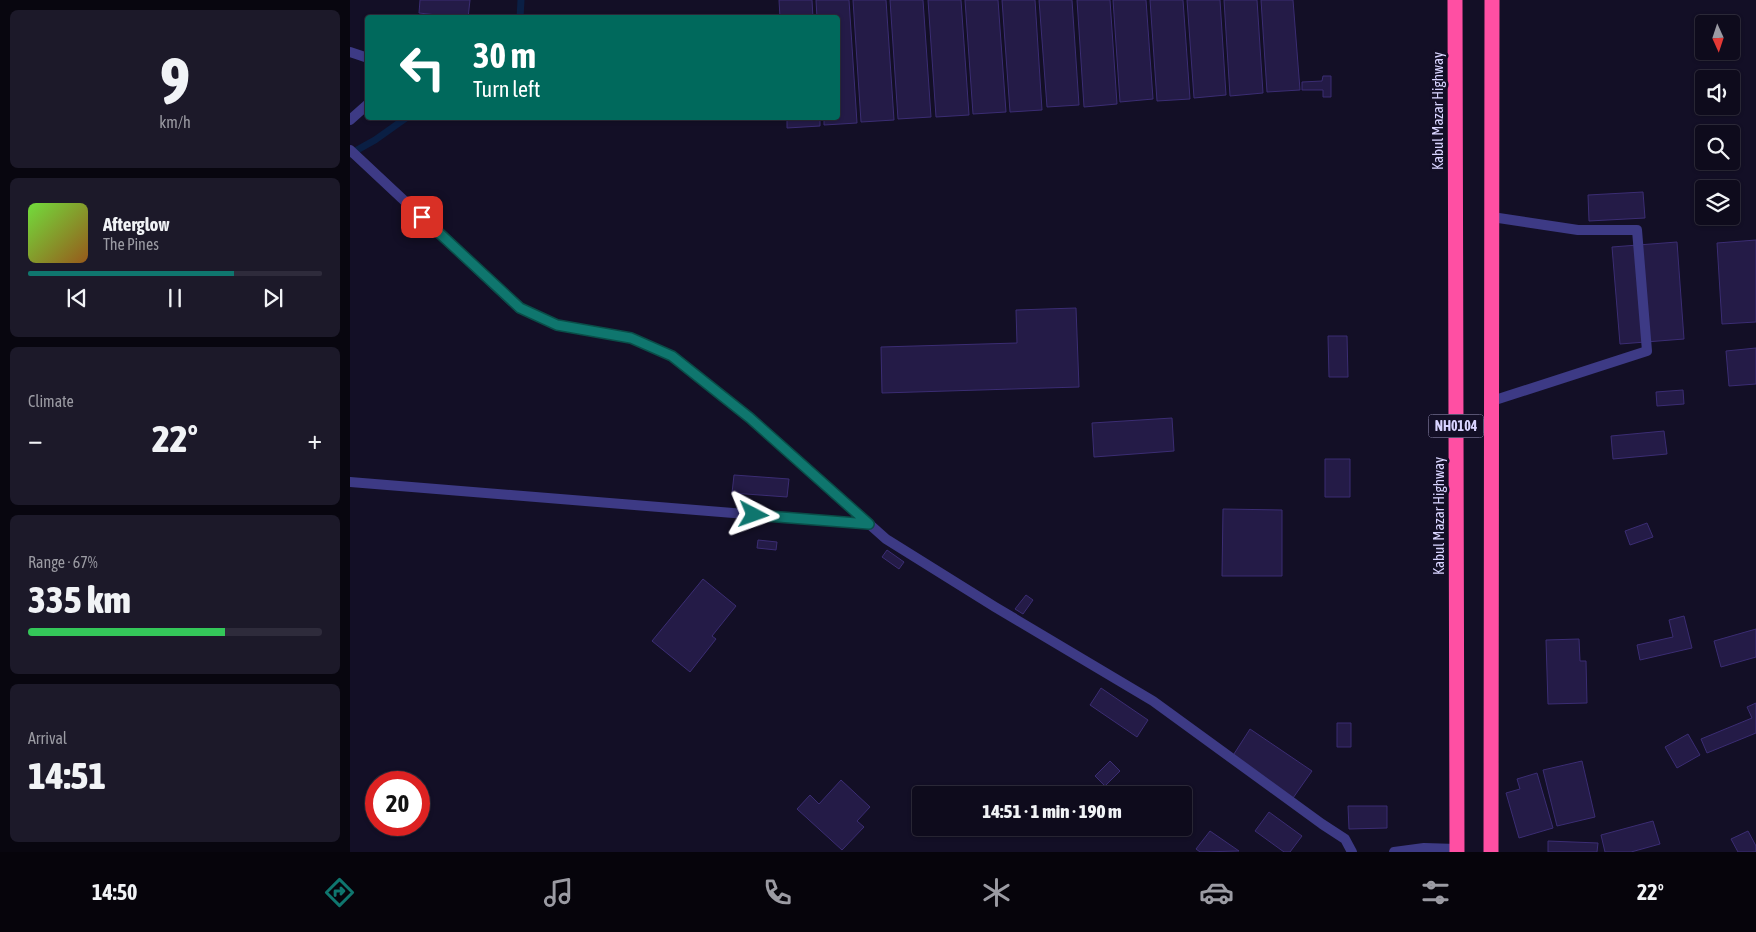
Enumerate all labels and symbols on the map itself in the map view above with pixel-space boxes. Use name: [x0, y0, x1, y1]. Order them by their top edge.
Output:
north arrow: [1695, 15, 1740, 60]
street label: Kabul Mazar Highway: [1429, 52, 1446, 170]
pin: [401, 196, 443, 238]
road number: NH0104: [1428, 414, 1484, 438]
street label: Kabul Mazar Highway: [1430, 457, 1447, 575]
position arrow: [727, 488, 779, 540]
speed limit sign: 20: [365, 771, 430, 836]

